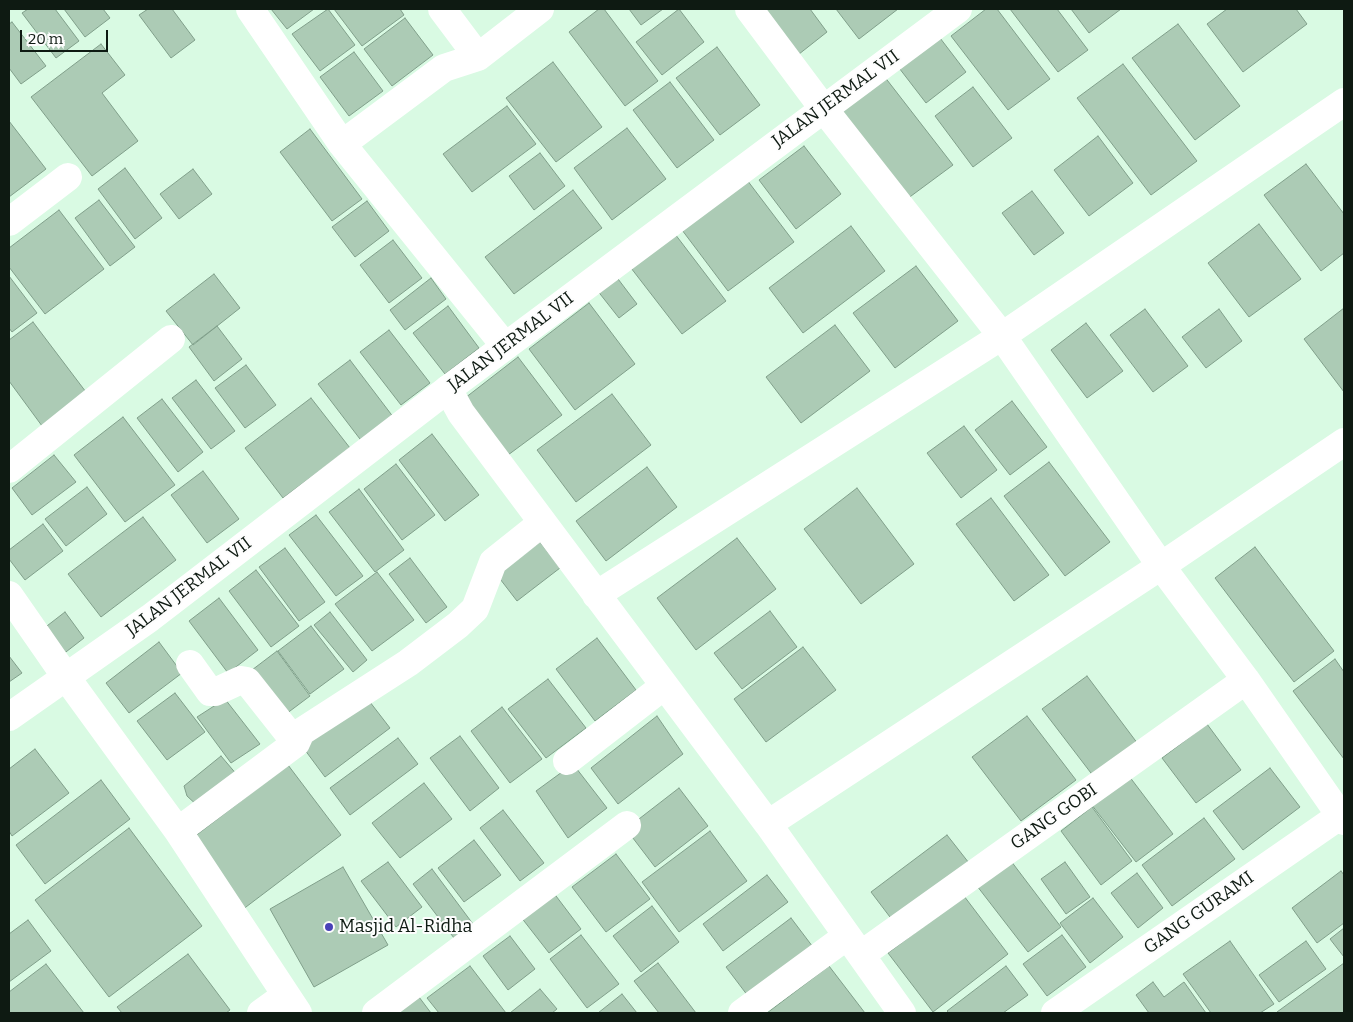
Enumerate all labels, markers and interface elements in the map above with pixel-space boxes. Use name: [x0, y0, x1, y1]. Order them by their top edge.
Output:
scale bar: [22, 20, 110, 52]
text: 20 m: [28, 30, 63, 48]
street label: JALAN JERMAL VII: [768, 46, 904, 152]
street label: JALAN JERMAL VII: [444, 288, 578, 396]
street label: JALAN JERMAL VII: [122, 533, 256, 641]
street label: GANG GOBI: [1007, 779, 1101, 855]
street label: GANG GURAMI: [1140, 867, 1258, 959]
place label: Masjid Al-Ridha: [339, 916, 472, 938]
marker: Masjid Al-Ridha: [323, 921, 335, 933]

